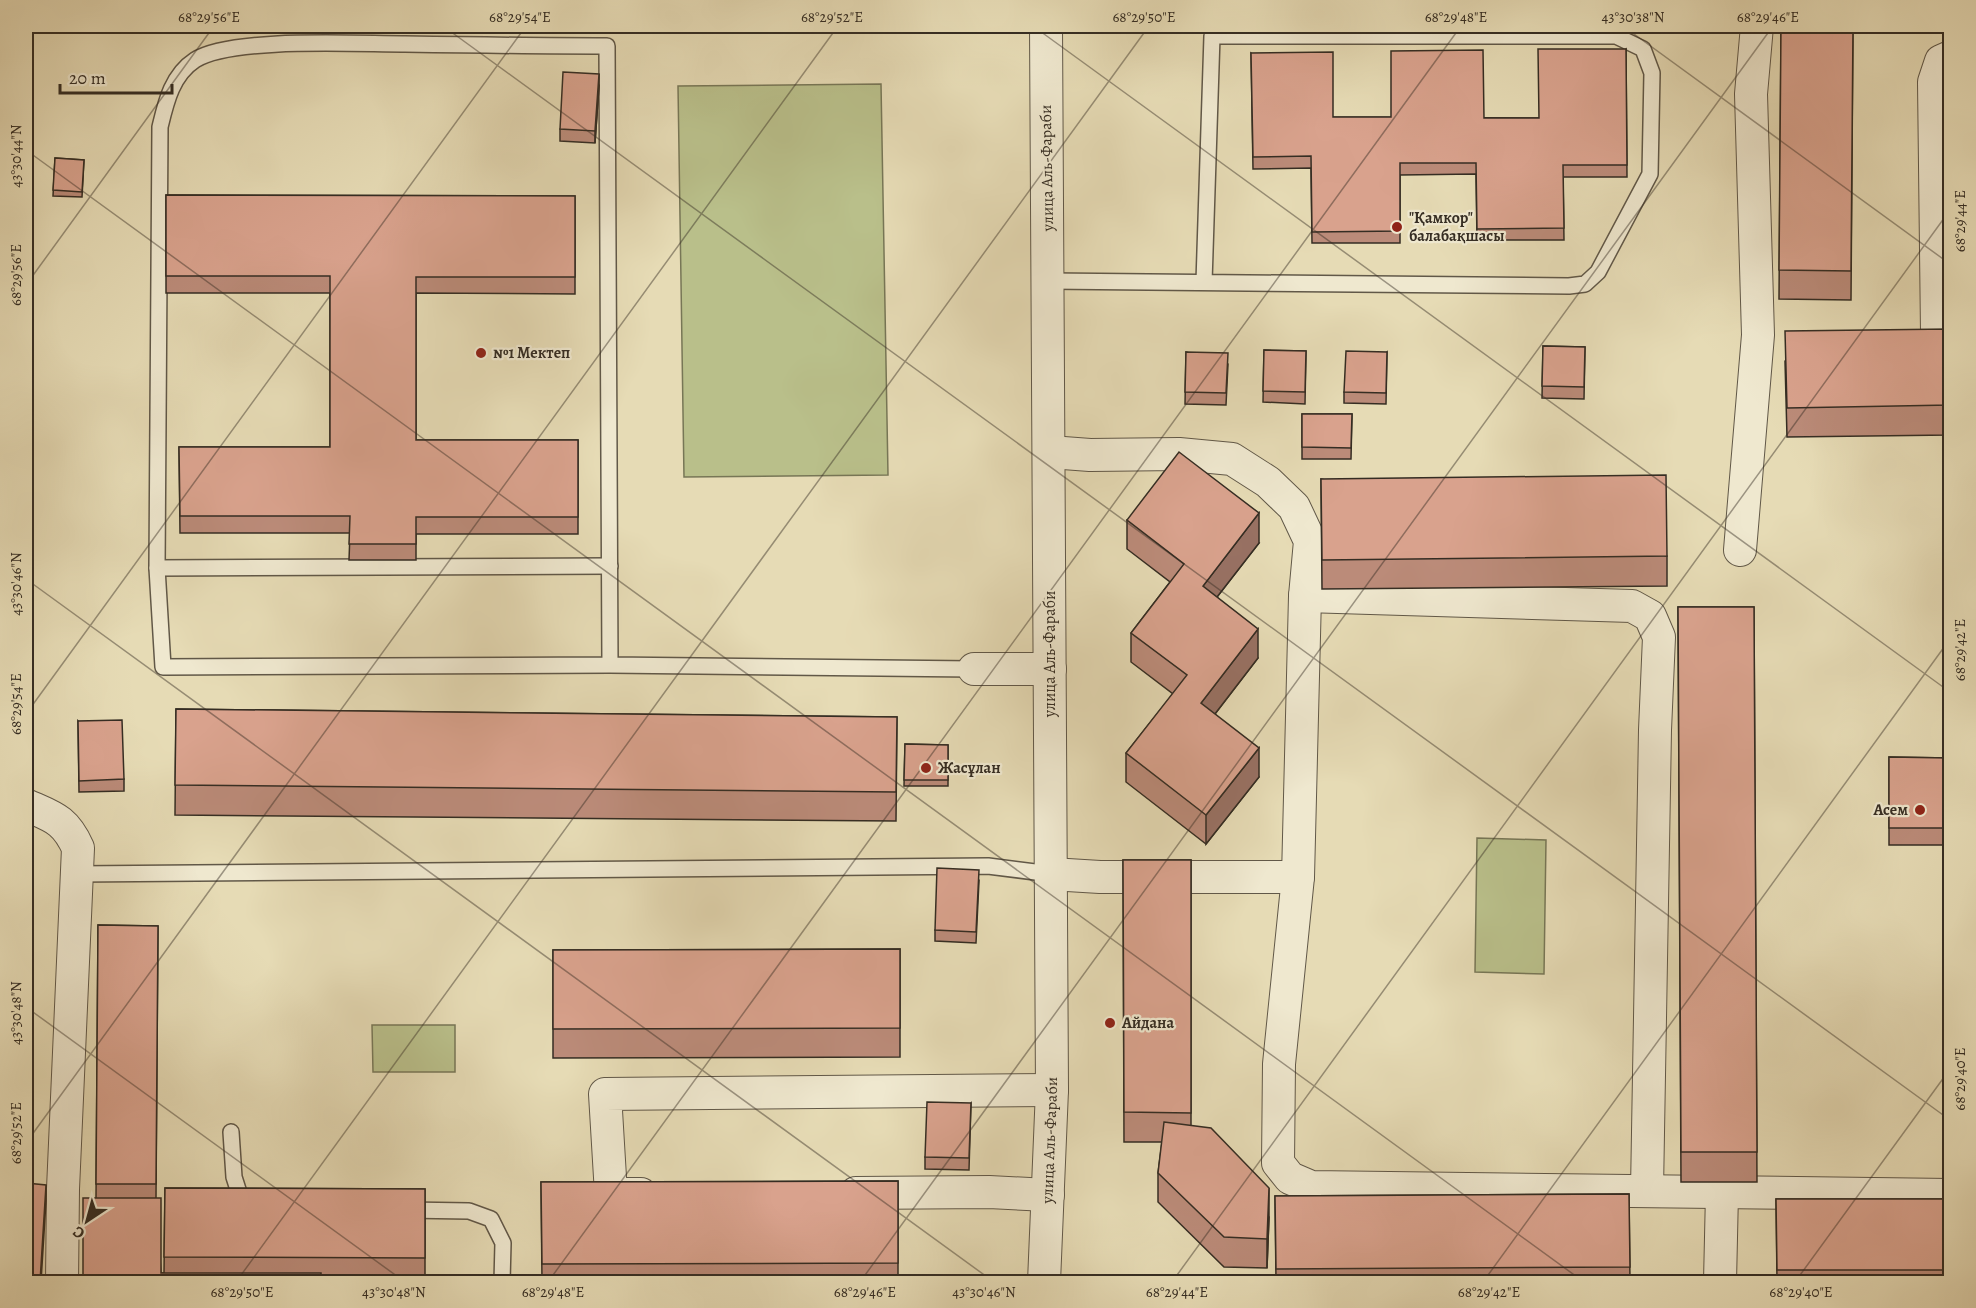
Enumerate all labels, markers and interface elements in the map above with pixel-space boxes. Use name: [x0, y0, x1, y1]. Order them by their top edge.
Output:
text: 68°29'56"E: [178, 7, 240, 27]
text: 68°29'54"E: [489, 7, 551, 27]
text: 68°29'52"E: [801, 7, 863, 27]
text: 68°29'50"E: [1112, 7, 1176, 27]
text: 68°29'48"E: [1425, 7, 1487, 27]
text: 43°30'38"N: [1601, 7, 1665, 27]
text: 68°29'46"E: [1737, 7, 1799, 27]
scale bar: [60, 57, 172, 95]
text: 20 m: [69, 66, 106, 90]
street label: улица Аль-Фараби: [1035, 105, 1059, 232]
text: 43°30'44"N: [6, 124, 26, 188]
text: 68°29'44"E: [1950, 190, 1970, 252]
place label: "Қамкор" балабақшасы: [1409, 207, 1505, 247]
marker: "Қамкор" балабақшасы: [1390, 220, 1404, 234]
text: 68°29'56"E: [6, 244, 26, 306]
place label: №1 Мектеп: [493, 342, 570, 364]
marker: №1 Мектеп: [474, 346, 488, 360]
text: 43°30'46"N: [6, 552, 26, 616]
street label: улица Аль-Фараби: [1039, 591, 1061, 718]
text: 68°29'42"E: [1950, 619, 1970, 681]
text: 68°29'54"E: [6, 673, 26, 735]
place label: Жасұлан: [938, 757, 1001, 779]
marker: Жасұлан: [919, 761, 933, 775]
place label: Асем: [1872, 799, 1908, 821]
marker: Асем: [1913, 803, 1927, 817]
text: 43°30'48"N: [6, 981, 26, 1045]
place label: Айдана: [1121, 1012, 1174, 1034]
marker: Айдана: [1103, 1016, 1117, 1030]
text: 68°29'40"E: [1950, 1047, 1970, 1111]
street label: улица Аль-Фараби: [1036, 1077, 1063, 1205]
text: 68°29'52"E: [6, 1102, 26, 1164]
north arrow: [57, 1191, 117, 1251]
text: С: [68, 1220, 89, 1244]
text: 68°29'50"E: [210, 1282, 274, 1302]
text: 43°30'48"N: [362, 1282, 426, 1302]
text: 68°29'48"E: [522, 1282, 584, 1302]
text: 68°29'46"E: [834, 1282, 896, 1302]
text: 43°30'46"N: [952, 1282, 1016, 1302]
text: 68°29'44"E: [1146, 1282, 1208, 1302]
text: 68°29'42"E: [1458, 1282, 1520, 1302]
text: 68°29'40"E: [1769, 1282, 1833, 1302]

